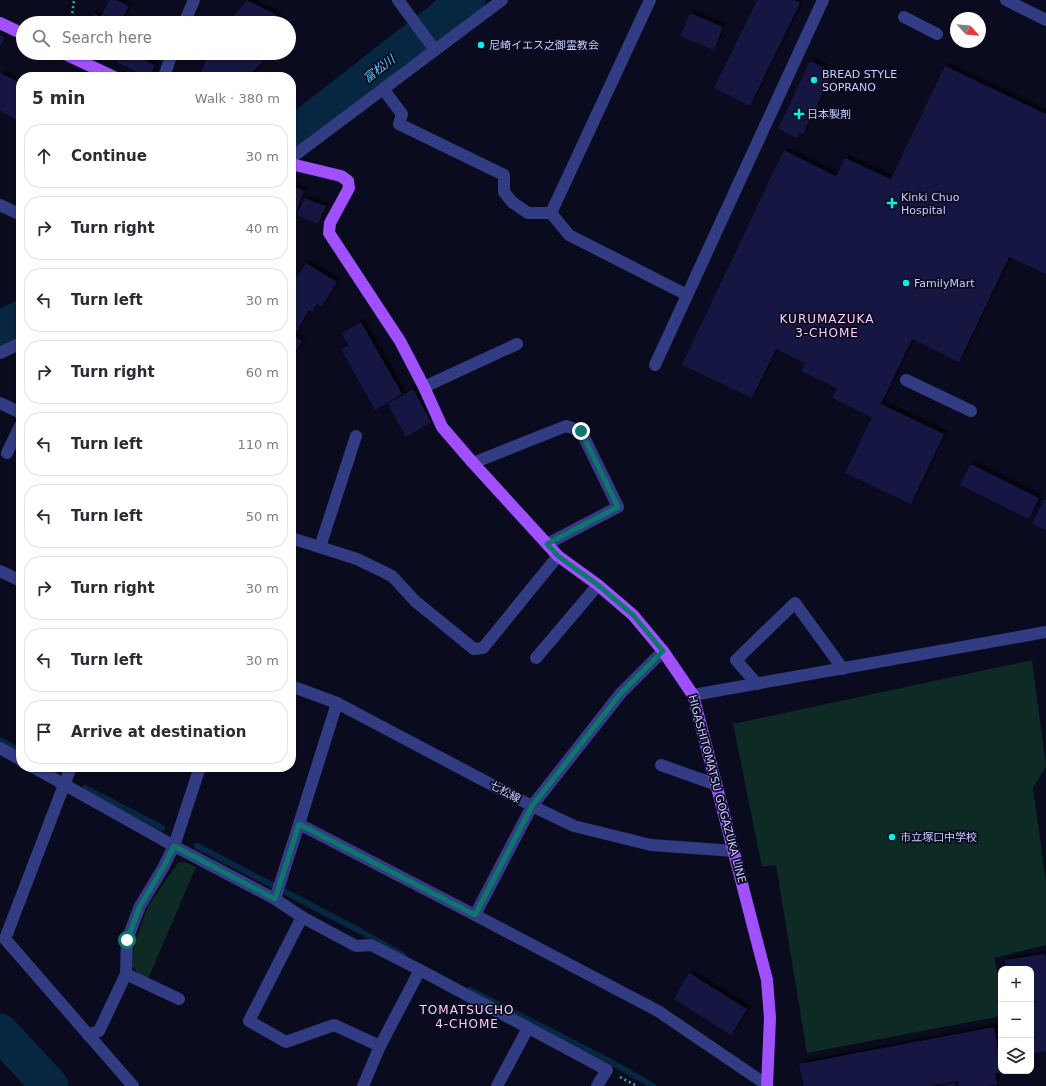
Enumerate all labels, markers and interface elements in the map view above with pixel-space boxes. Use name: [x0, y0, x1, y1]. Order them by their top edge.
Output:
north arrow: [950, 12, 986, 48]
search box: [16, 16, 296, 60]
icon: search: [30, 27, 52, 49]
text: Search here: [62, 29, 152, 47]
place label: 尼崎イエス之御霊教会: [489, 39, 599, 52]
marker: 尼崎イエス之御霊教会: [476, 40, 486, 50]
water label: 富松川: [361, 51, 399, 86]
place label: BREAD STYLE SOPRANO: [822, 68, 897, 94]
marker: BREAD STYLE SOPRANO: [809, 75, 819, 85]
text: 5 min: [32, 88, 85, 108]
text: Walk · 380 m: [195, 91, 280, 106]
place label: 日本製剤: [807, 108, 851, 121]
marker: 日本製剤: [794, 109, 804, 119]
icon: ahead: [33, 145, 55, 167]
text: Continue: [71, 147, 147, 165]
text: 30 m: [246, 149, 279, 164]
place label: Kinki Chuo Hospital: [901, 191, 960, 217]
marker: Kinki Chuo Hospital: [886, 197, 898, 209]
icon: right: [33, 217, 55, 239]
text: Turn right: [71, 219, 155, 237]
text: 40 m: [246, 221, 279, 236]
place label: FamilyMart: [914, 277, 975, 290]
marker: FamilyMart: [901, 278, 911, 288]
icon: left: [33, 289, 55, 311]
text: Turn left: [71, 291, 143, 309]
text: 30 m: [246, 293, 279, 308]
district label: KURUMAZUKA 3-CHOME: [780, 312, 874, 340]
icon: right: [33, 361, 55, 383]
text: Turn right: [71, 363, 155, 381]
text: 60 m: [246, 365, 279, 380]
route end: [572, 422, 590, 440]
icon: left: [33, 433, 55, 455]
text: Turn left: [71, 435, 143, 453]
text: 110 m: [237, 437, 279, 452]
icon: left: [33, 505, 55, 527]
text: Turn left: [71, 507, 143, 525]
text: 50 m: [246, 509, 279, 524]
icon: right: [33, 577, 55, 599]
text: Turn right: [71, 579, 155, 597]
text: 30 m: [246, 581, 279, 596]
icon: left: [33, 649, 55, 671]
text: Turn left: [71, 651, 143, 669]
text: 30 m: [246, 653, 279, 668]
street label: HIGASHITOMATSU GOGAZUKA LINE: [686, 693, 748, 885]
icon: arrive: [33, 721, 55, 743]
text: Arrive at destination: [71, 723, 246, 741]
street label: 七松線: [487, 779, 523, 805]
place label: 市立塚口中学校: [900, 831, 977, 844]
marker: 市立塚口中学校: [887, 832, 897, 842]
route start: [118, 931, 136, 949]
map controls: [998, 966, 1034, 1074]
button: +: [998, 966, 1034, 1002]
button: −: [998, 1002, 1034, 1038]
district label: TOMATSUCHO 4-CHOME: [419, 1003, 514, 1031]
button: layers: [998, 1038, 1034, 1074]

